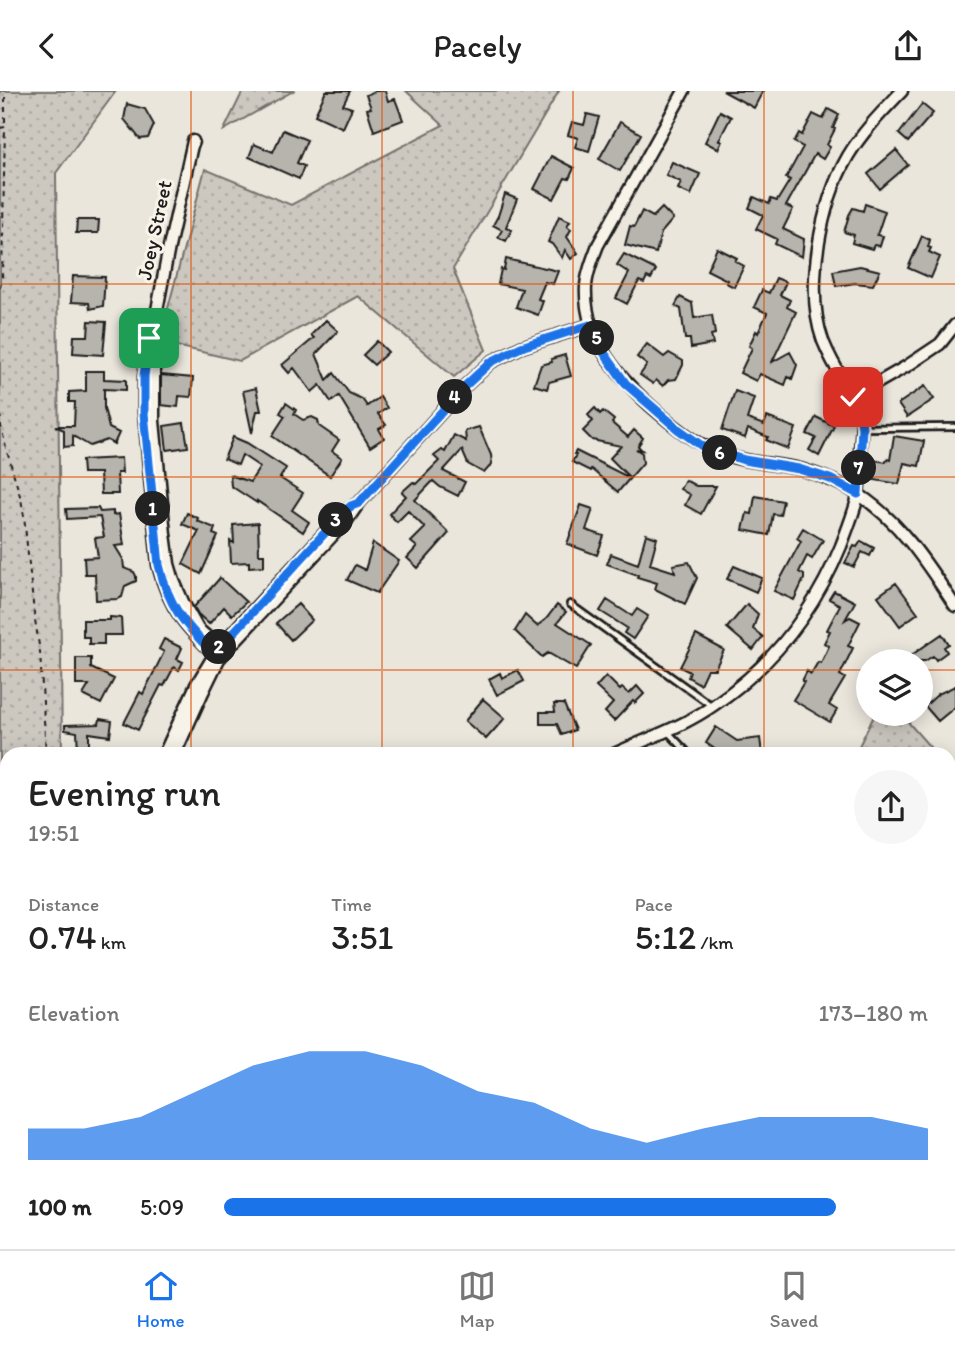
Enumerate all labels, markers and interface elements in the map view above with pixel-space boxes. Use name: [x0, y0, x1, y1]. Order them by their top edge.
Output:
icon: back: [28, 27, 66, 65]
text: Pacely: [433, 27, 522, 65]
icon: share: [889, 27, 927, 65]
street label: Joey Street: [131, 178, 177, 282]
pin: [119, 308, 179, 368]
icon: arrive: [130, 319, 168, 357]
pin: 5: [580, 321, 614, 355]
text: 5: [592, 326, 601, 349]
pin: [823, 367, 883, 427]
icon: check: [834, 378, 872, 416]
pin: 4: [438, 379, 472, 415]
text: 4: [449, 385, 460, 408]
pin: 6: [702, 435, 738, 471]
text: 6: [714, 441, 725, 464]
pin: 7: [842, 451, 876, 485]
text: 7: [854, 456, 863, 479]
pin: 1: [136, 491, 170, 527]
text: 1: [148, 497, 157, 520]
pin: 3: [318, 503, 354, 537]
text: 3: [330, 508, 341, 531]
pin: 2: [202, 629, 236, 665]
text: 2: [214, 635, 224, 658]
map controls: [856, 649, 933, 726]
button: layers: [856, 649, 933, 726]
text: Evening run: [28, 770, 221, 816]
button: share: [854, 770, 928, 844]
text: 19:51: [28, 819, 79, 847]
text: Distance: [28, 893, 99, 916]
text: Time: [331, 893, 372, 916]
text: Pace: [635, 893, 673, 916]
text: 0.74: [28, 916, 97, 958]
text: 3:51: [331, 916, 394, 958]
text: 5:12: [635, 916, 696, 958]
text: km: [97, 931, 126, 954]
text: /km: [696, 931, 734, 954]
text: Elevation: [28, 999, 119, 1027]
text: 173–180 m: [819, 999, 928, 1027]
text: 100 m: [28, 1193, 92, 1221]
text: 5:09: [140, 1193, 184, 1221]
tab: Home: [137, 1267, 185, 1332]
tab: Map: [458, 1267, 496, 1332]
tab: Saved: [770, 1267, 818, 1332]

